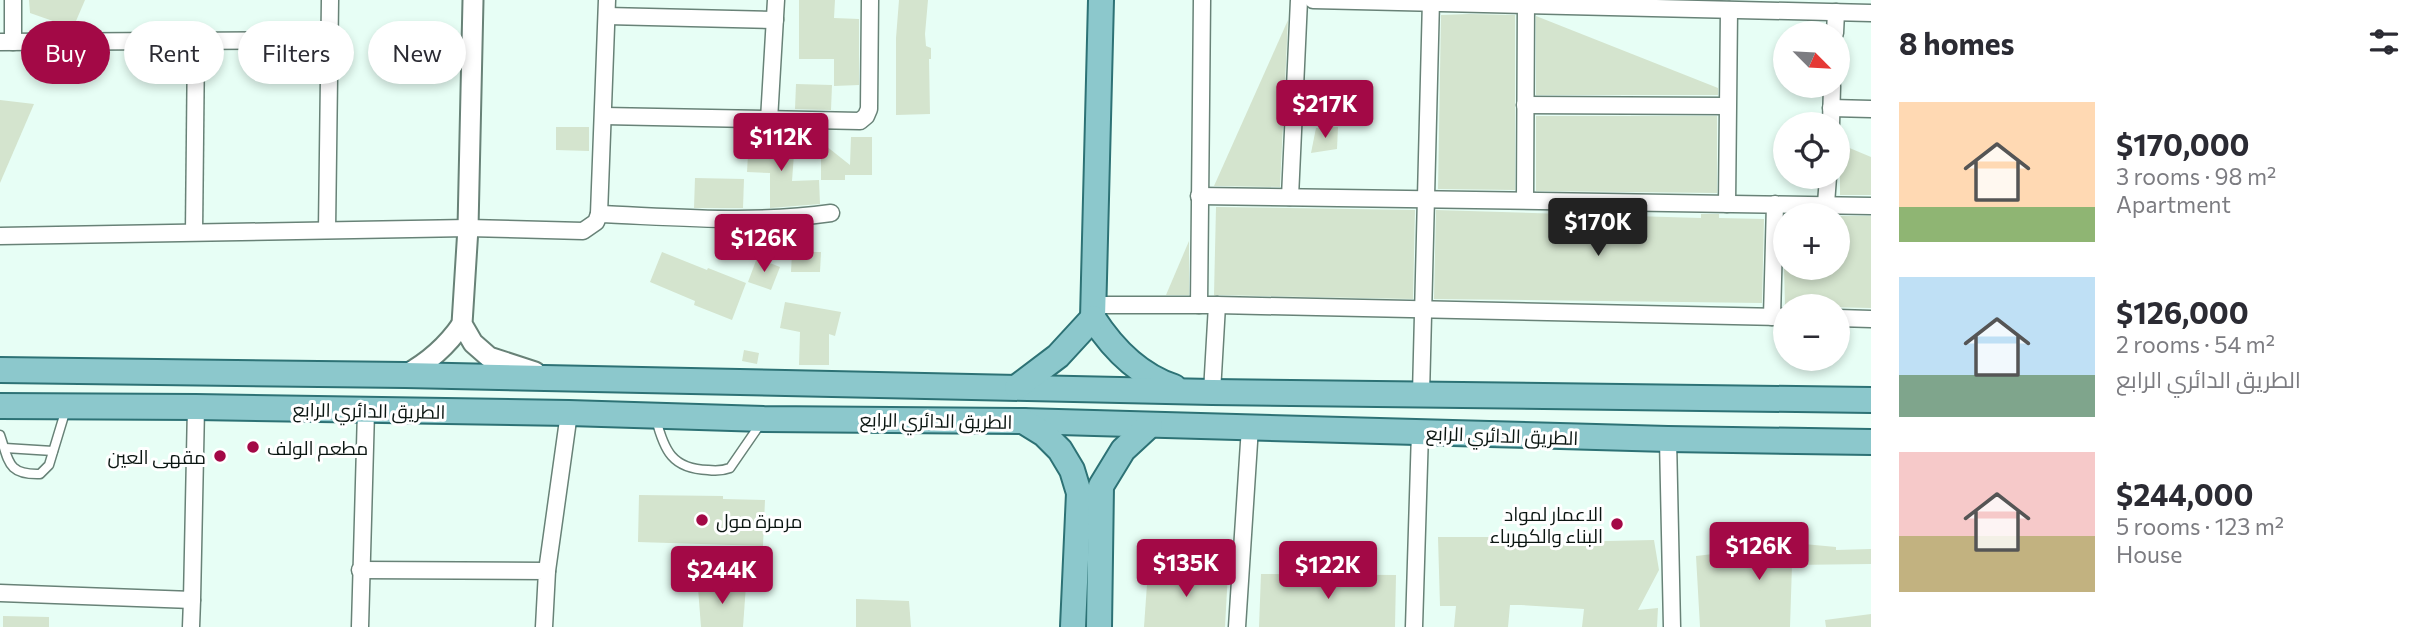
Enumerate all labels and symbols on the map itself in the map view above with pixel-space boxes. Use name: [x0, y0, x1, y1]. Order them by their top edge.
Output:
north arrow: [1773, 21, 1850, 98]
pin: $217K: [1276, 80, 1374, 140]
pin: $112K: [732, 114, 830, 173]
pin: $170K: [1549, 198, 1647, 258]
pin: $126K: [715, 215, 813, 274]
street label: الطريق الدائري الرابع: [292, 397, 446, 427]
street label: الطريق الدائري الرابع: [859, 407, 1013, 437]
street label: الطريق الدائري الرابع: [1425, 421, 1579, 453]
place label: مطعم الولف: [267, 436, 368, 462]
marker: مطعم الولف: [245, 439, 261, 455]
place label: مقهى العين: [107, 445, 206, 469]
marker: مقهى العين: [212, 448, 228, 464]
place label: الاعمار لمواد البناء والكهرباء: [1489, 502, 1603, 548]
place label: مرمرة مول: [716, 509, 802, 533]
marker: مرمرة مول: [694, 512, 710, 528]
marker: الاعمار لمواد البناء والكهرباء: [1609, 516, 1625, 532]
pin: $126K: [1710, 522, 1808, 582]
pin: $135K: [1137, 540, 1235, 599]
pin: $122K: [1279, 542, 1377, 601]
pin: $244K: [673, 546, 771, 606]

